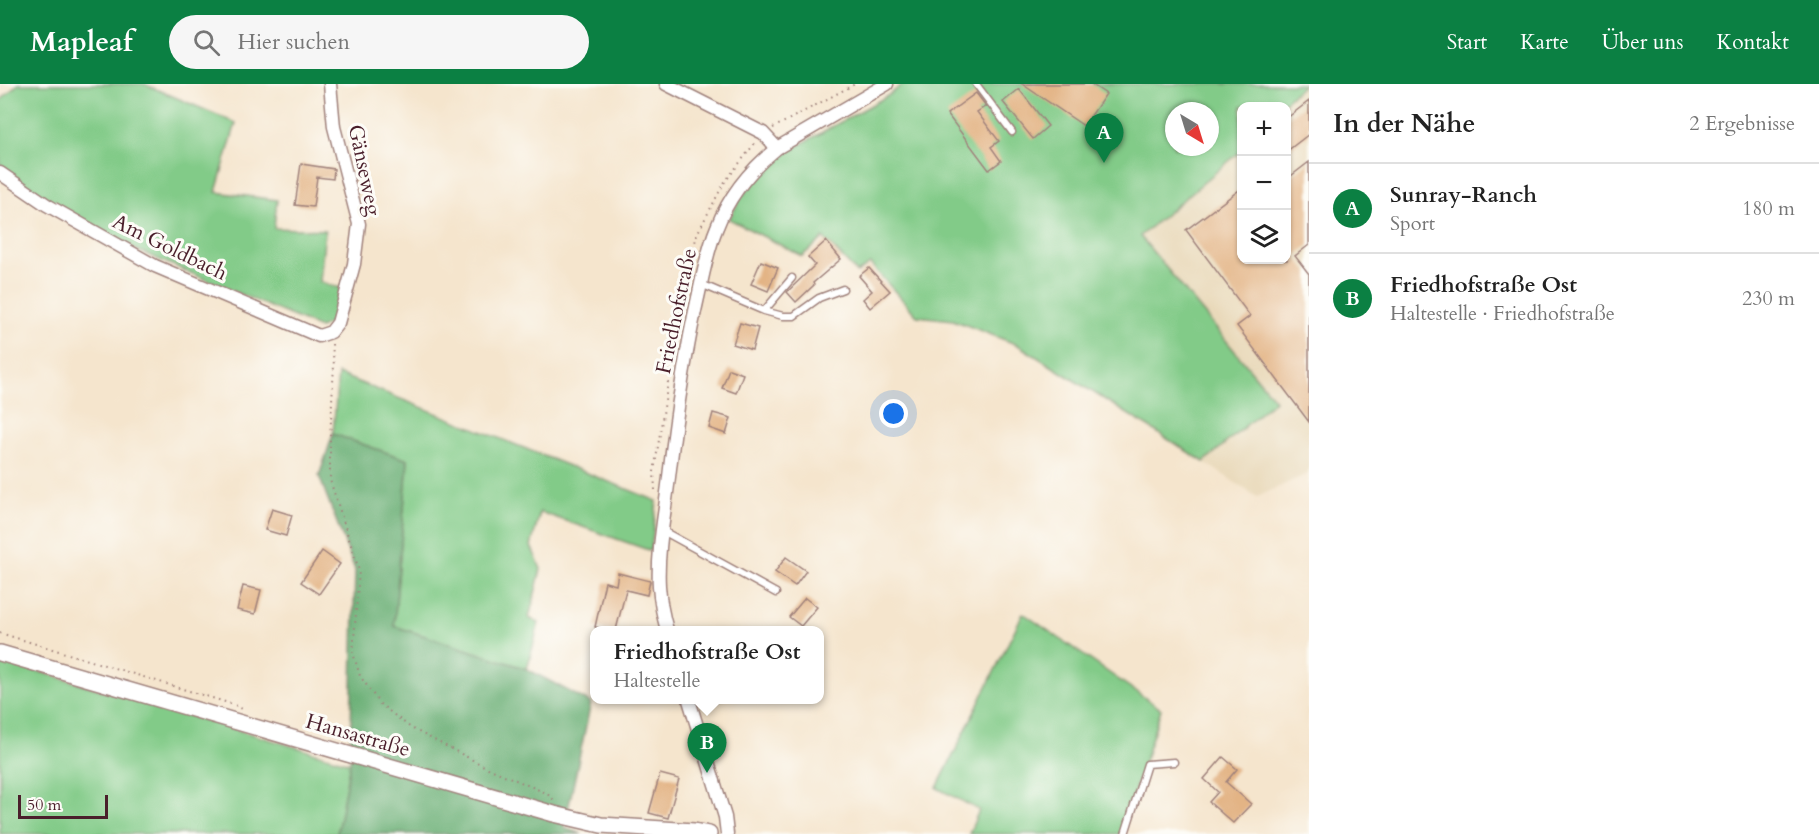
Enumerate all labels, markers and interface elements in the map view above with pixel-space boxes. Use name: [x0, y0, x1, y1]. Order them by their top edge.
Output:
search box: [169, 15, 589, 69]
text: Mapleaf: [30, 23, 133, 61]
icon: search: [190, 26, 223, 59]
text: Hier suchen: [238, 27, 350, 57]
text: Start: [1447, 28, 1487, 57]
text: Karte: [1520, 28, 1569, 57]
text: Über uns: [1602, 28, 1684, 57]
text: Kontakt: [1717, 28, 1789, 57]
north arrow: [1165, 102, 1219, 156]
map controls: [1237, 102, 1291, 264]
button: +: [1237, 102, 1291, 156]
text: In der Nähe: [1333, 106, 1475, 141]
text: 2 Ergebnisse: [1689, 110, 1795, 137]
pin: A: [1084, 113, 1124, 163]
street label: Gänseweg: [341, 122, 388, 219]
button: −: [1237, 156, 1291, 210]
text: Sunray-Ranch: [1390, 180, 1537, 210]
text: A: [1345, 195, 1360, 222]
text: 180 m: [1742, 195, 1795, 222]
street label: Am Goldbach: [108, 207, 232, 288]
button: layers: [1237, 210, 1291, 264]
text: Sport: [1390, 210, 1435, 237]
street label: Friedhofstraße: [649, 246, 704, 377]
text: Friedhofstraße Ost: [1390, 270, 1577, 300]
text: B: [1345, 285, 1360, 312]
text: 230 m: [1742, 285, 1795, 312]
text: Haltestelle · Friedhofstraße: [1390, 300, 1615, 327]
your location: [879, 399, 908, 428]
popup: [590, 626, 824, 704]
text: Friedhofstraße Ost: [613, 637, 801, 667]
text: Haltestelle: [613, 667, 701, 694]
street label: Hansastraße: [302, 707, 413, 764]
pin: B: [688, 724, 726, 773]
scale bar: [18, 792, 108, 820]
text: 50 m: [27, 794, 61, 816]

